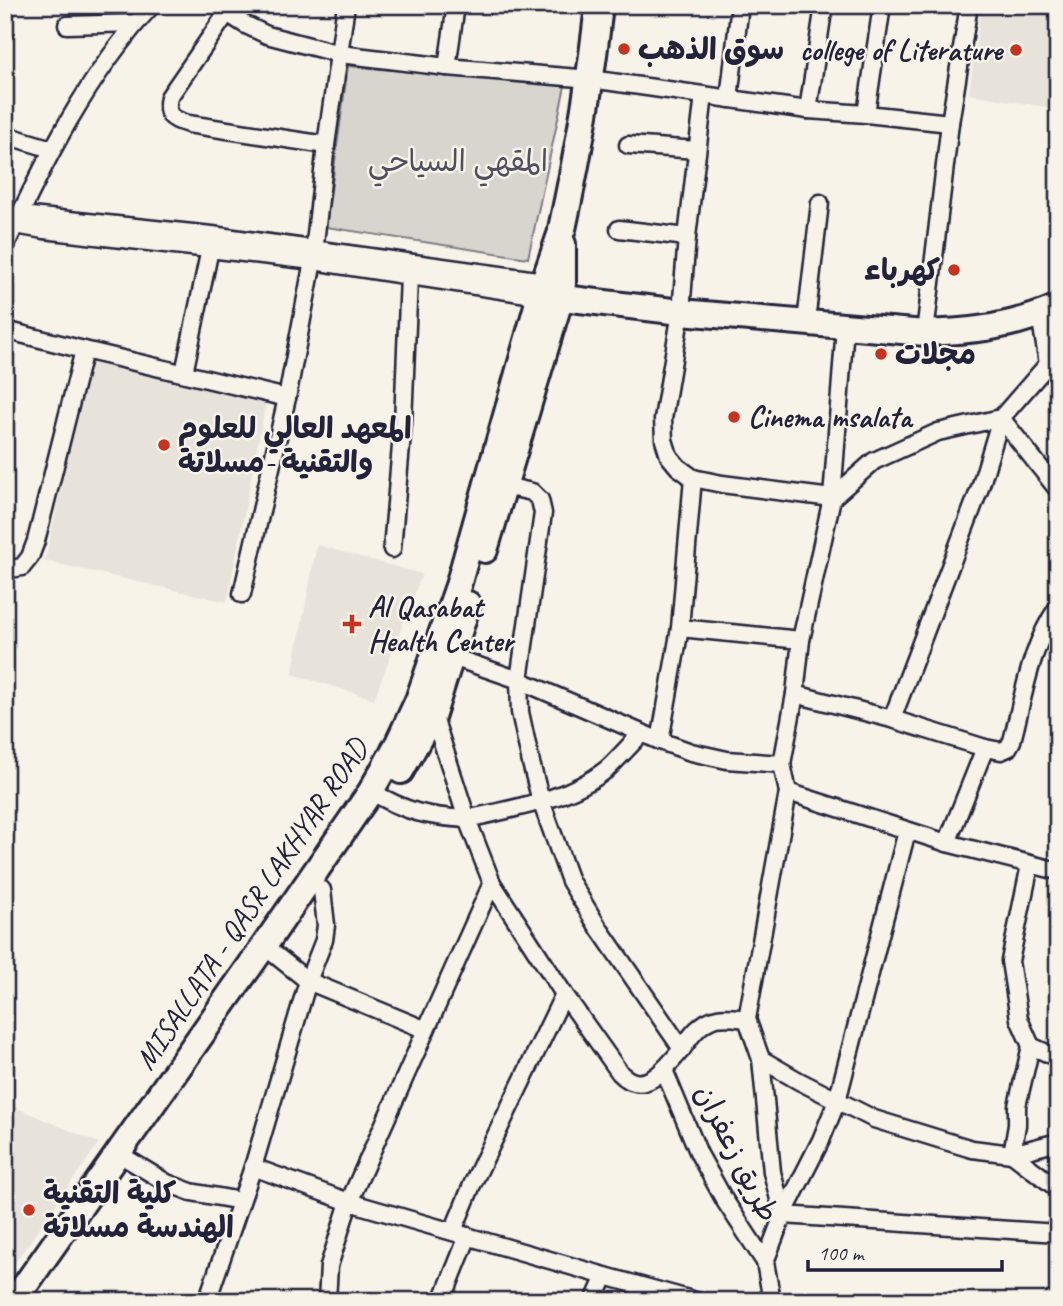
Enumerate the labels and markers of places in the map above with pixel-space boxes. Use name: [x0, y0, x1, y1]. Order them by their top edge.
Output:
place label: سوق الذهب: [638, 30, 784, 68]
place label: college of Literature: [800, 31, 1004, 69]
marker: سوق الذهب: [616, 41, 632, 57]
marker: college of Literature: [1008, 42, 1024, 58]
place label: كهرباء: [864, 251, 941, 289]
marker: كهرباء: [946, 262, 962, 278]
place label: مجلات: [895, 335, 976, 373]
marker: مجلات: [873, 346, 889, 362]
place label: Cinema msalata: [748, 398, 914, 436]
place label: المعهد العالي للعلوم والتقنية -مسلاتة: [178, 409, 412, 481]
marker: Cinema msalata: [726, 409, 742, 425]
marker: المعهد العالي للعلوم والتقنية -مسلاتة: [156, 437, 172, 453]
place label: Al Qasabat Health Center: [368, 588, 516, 660]
marker: Al Qasabat Health Center: [342, 614, 362, 634]
place label: كلية التقنية الهندسة مسلاتة: [43, 1174, 234, 1246]
marker: كلية التقنية الهندسة مسلاتة: [21, 1202, 37, 1218]

